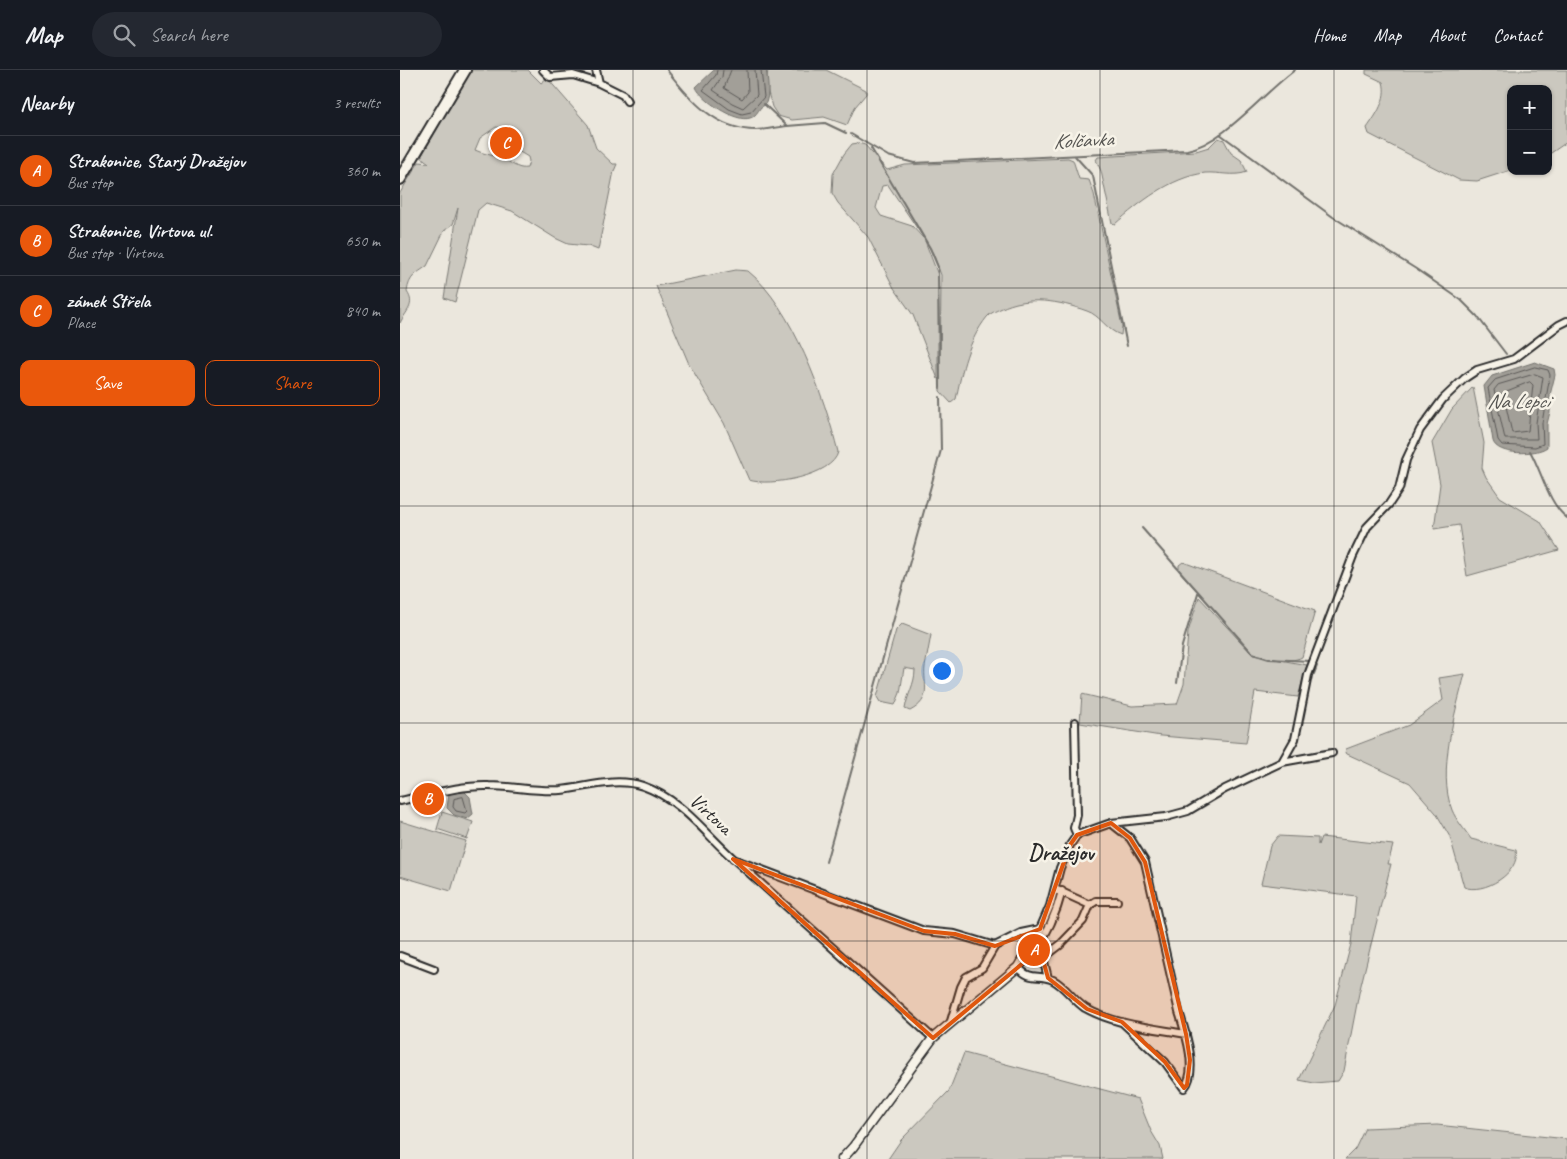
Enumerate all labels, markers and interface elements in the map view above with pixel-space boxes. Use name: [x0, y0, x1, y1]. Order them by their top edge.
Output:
search box: [92, 12, 442, 57]
text: Map: [25, 20, 62, 50]
icon: search: [110, 21, 138, 49]
text: Search here: [150, 23, 228, 47]
text: Home: [1313, 24, 1346, 46]
text: Map: [1374, 24, 1401, 46]
text: About: [1429, 24, 1465, 46]
text: Contact: [1493, 24, 1542, 46]
map controls: [1507, 85, 1552, 175]
button: +: [1507, 85, 1552, 130]
text: Nearby: [20, 90, 73, 116]
text: 3 results: [333, 93, 380, 113]
pin: C: [490, 124, 522, 162]
water label: Kolčavka: [1053, 125, 1116, 155]
button: −: [1507, 130, 1552, 175]
text: Strakonice, Starý Dražejov: [67, 149, 245, 173]
text: A: [32, 161, 40, 181]
text: 360 m: [346, 161, 380, 181]
text: Bus stop: [67, 173, 113, 193]
text: Strakonice, Virtova ul.: [67, 219, 213, 243]
text: B: [32, 231, 40, 251]
text: 650 m: [346, 231, 380, 251]
text: Bus stop · Virtova: [67, 243, 163, 263]
text: zámek Střela: [67, 289, 150, 313]
text: C: [32, 301, 40, 321]
text: 840 m: [346, 301, 380, 321]
text: Place: [67, 313, 95, 333]
button: Save: [20, 360, 195, 406]
button: Share: [205, 360, 380, 406]
water label: Na Lepci: [1487, 388, 1554, 414]
your location: [929, 658, 955, 684]
pin: B: [412, 780, 444, 818]
street label: Virtova: [684, 788, 739, 841]
district label: Dražejov: [1029, 839, 1096, 867]
pin: A: [1018, 931, 1050, 969]

